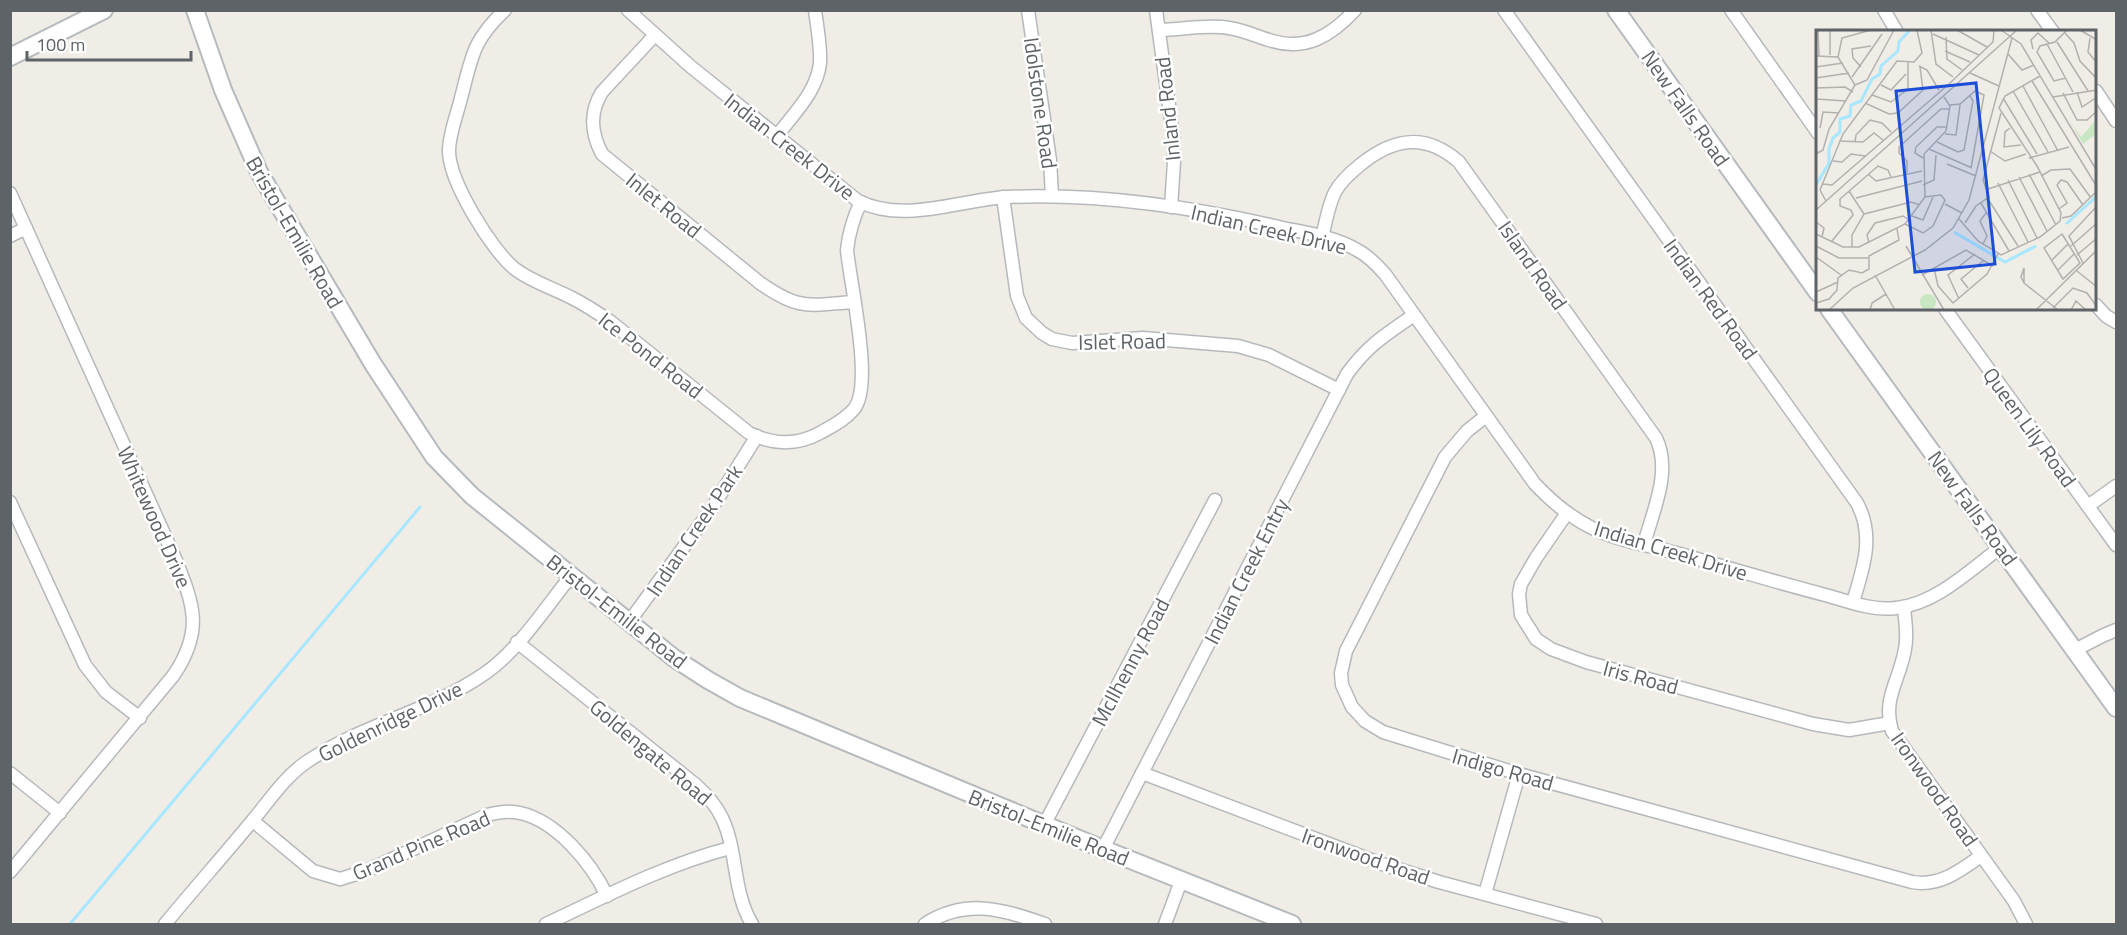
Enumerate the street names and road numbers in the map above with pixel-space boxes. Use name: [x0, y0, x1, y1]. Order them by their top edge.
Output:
street label: Idolstone Road: [1016, 35, 1066, 171]
street label: New Falls Road: [1634, 43, 1738, 173]
street label: Inland Road: [1146, 55, 1188, 163]
street label: Indian Creek Drive: [718, 85, 862, 207]
street label: Bristol-Emilie Road: [238, 150, 352, 314]
street label: Inlet Road: [619, 164, 709, 246]
street label: Indian Creek Drive: [1188, 196, 1350, 262]
street label: Island Road: [1490, 214, 1576, 316]
street label: Indian Red Road: [1656, 232, 1766, 366]
street label: Ice Pond Road: [592, 304, 710, 406]
street label: Islet Road: [1078, 324, 1166, 358]
street label: Queen Lily Road: [1975, 360, 2085, 494]
street label: Whitewood Drive: [109, 441, 201, 593]
street label: New Falls Road: [1920, 444, 2026, 572]
street label: Indian Creek Park: [638, 458, 750, 602]
street label: Indian Creek Entry: [1195, 492, 1297, 650]
street label: Indian Creek Drive: [1590, 511, 1752, 589]
street label: Bristol-Emilie Road: [540, 546, 694, 676]
street label: McIlhenny Road: [1083, 592, 1177, 732]
street label: Iris Road: [1600, 652, 1682, 702]
street label: Goldenridge Drive: [313, 672, 467, 770]
street label: Goldengate Road: [583, 691, 719, 813]
street label: Ironwood Road: [1884, 725, 1986, 853]
street label: Indigo Road: [1449, 739, 1557, 799]
street label: Bristol-Emilie Road: [964, 780, 1134, 874]
street label: Grand Pine Road: [347, 802, 495, 888]
street label: Ironwood Road: [1298, 819, 1434, 893]

